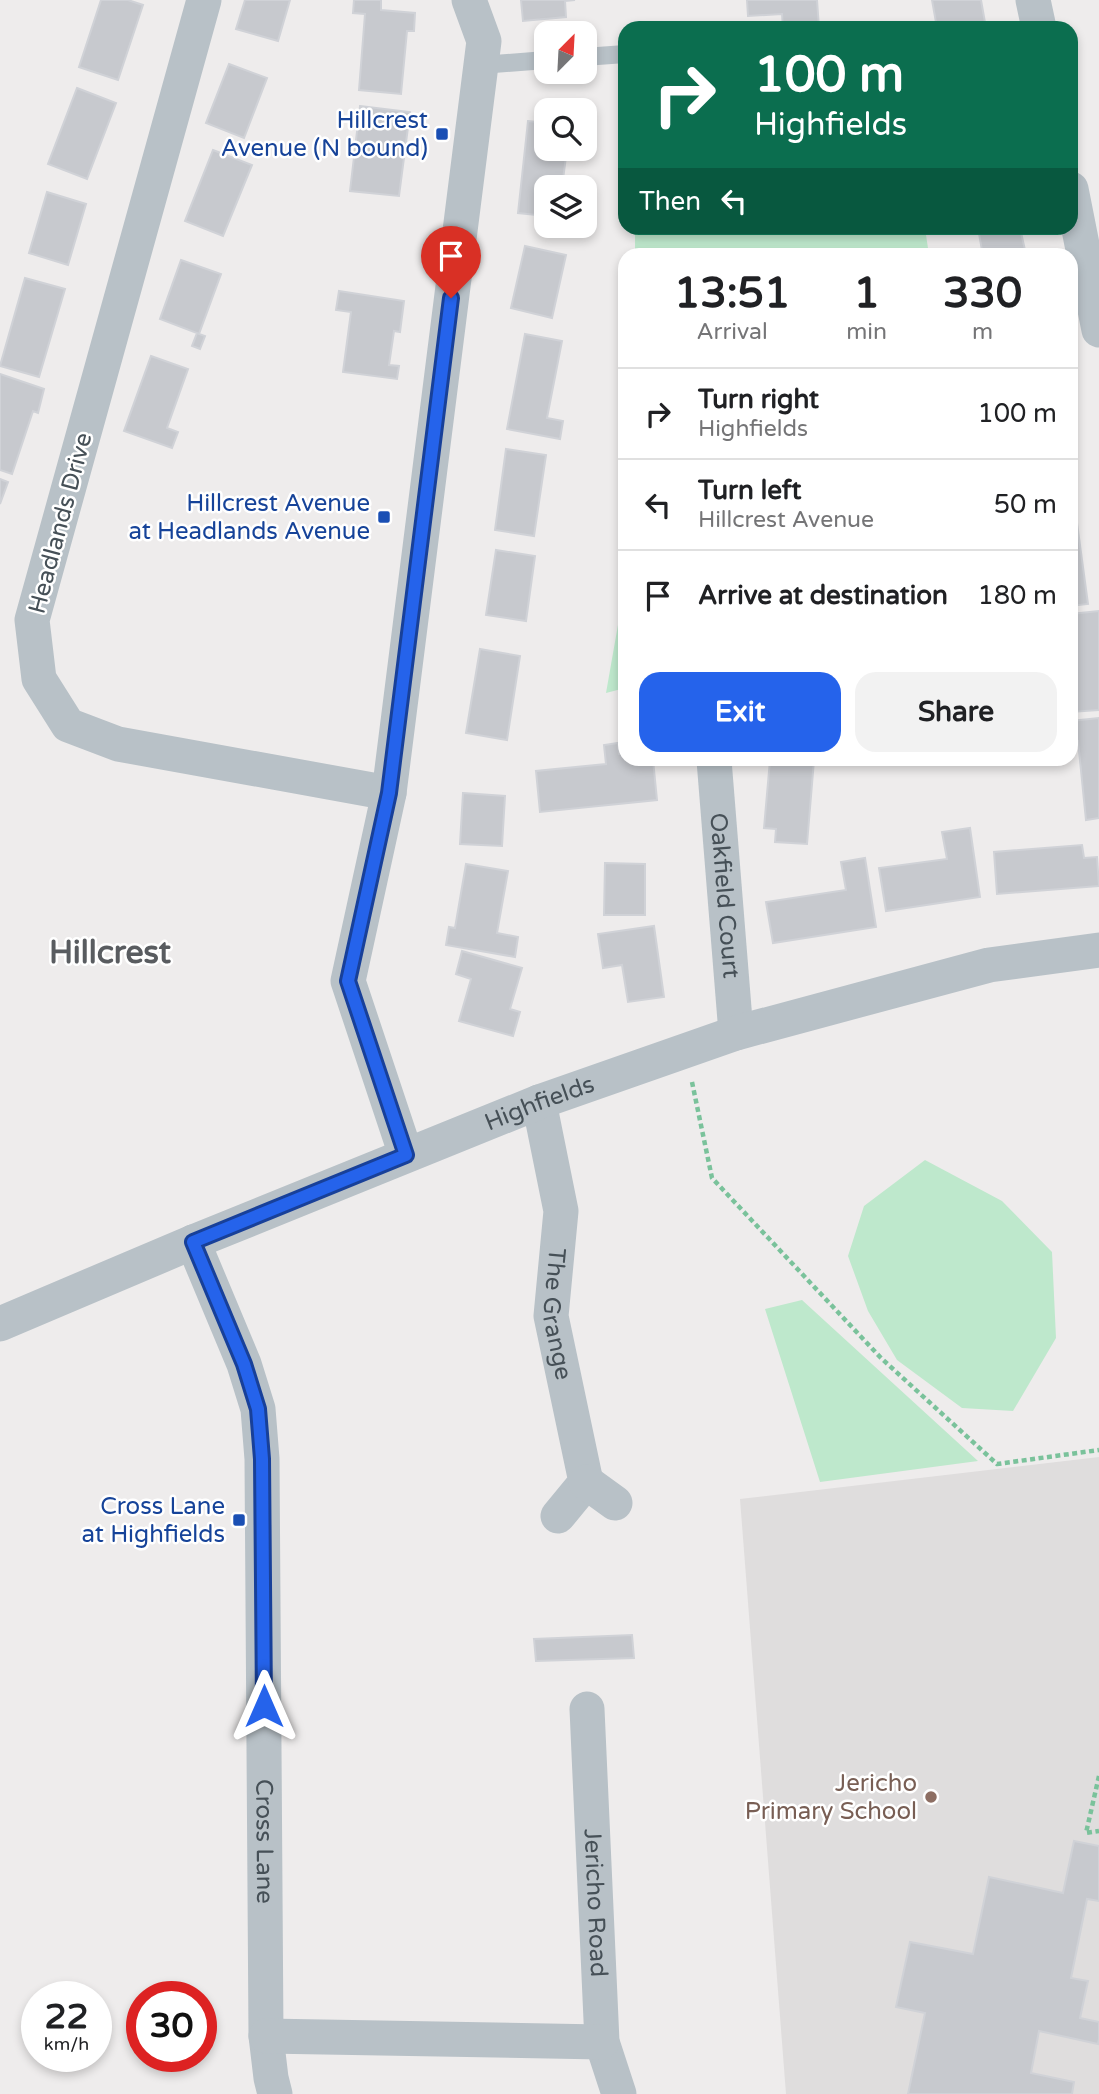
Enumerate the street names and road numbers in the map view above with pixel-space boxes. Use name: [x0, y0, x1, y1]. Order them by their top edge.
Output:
street label: Headlands Drive: [22, 429, 99, 617]
street label: Oakfield Court: [703, 812, 746, 980]
street label: Highfields: [481, 1070, 598, 1137]
street label: The Grange: [536, 1247, 578, 1383]
street label: Cross Lane: [249, 1779, 279, 1904]
street label: Jericho Road: [577, 1828, 613, 1978]

